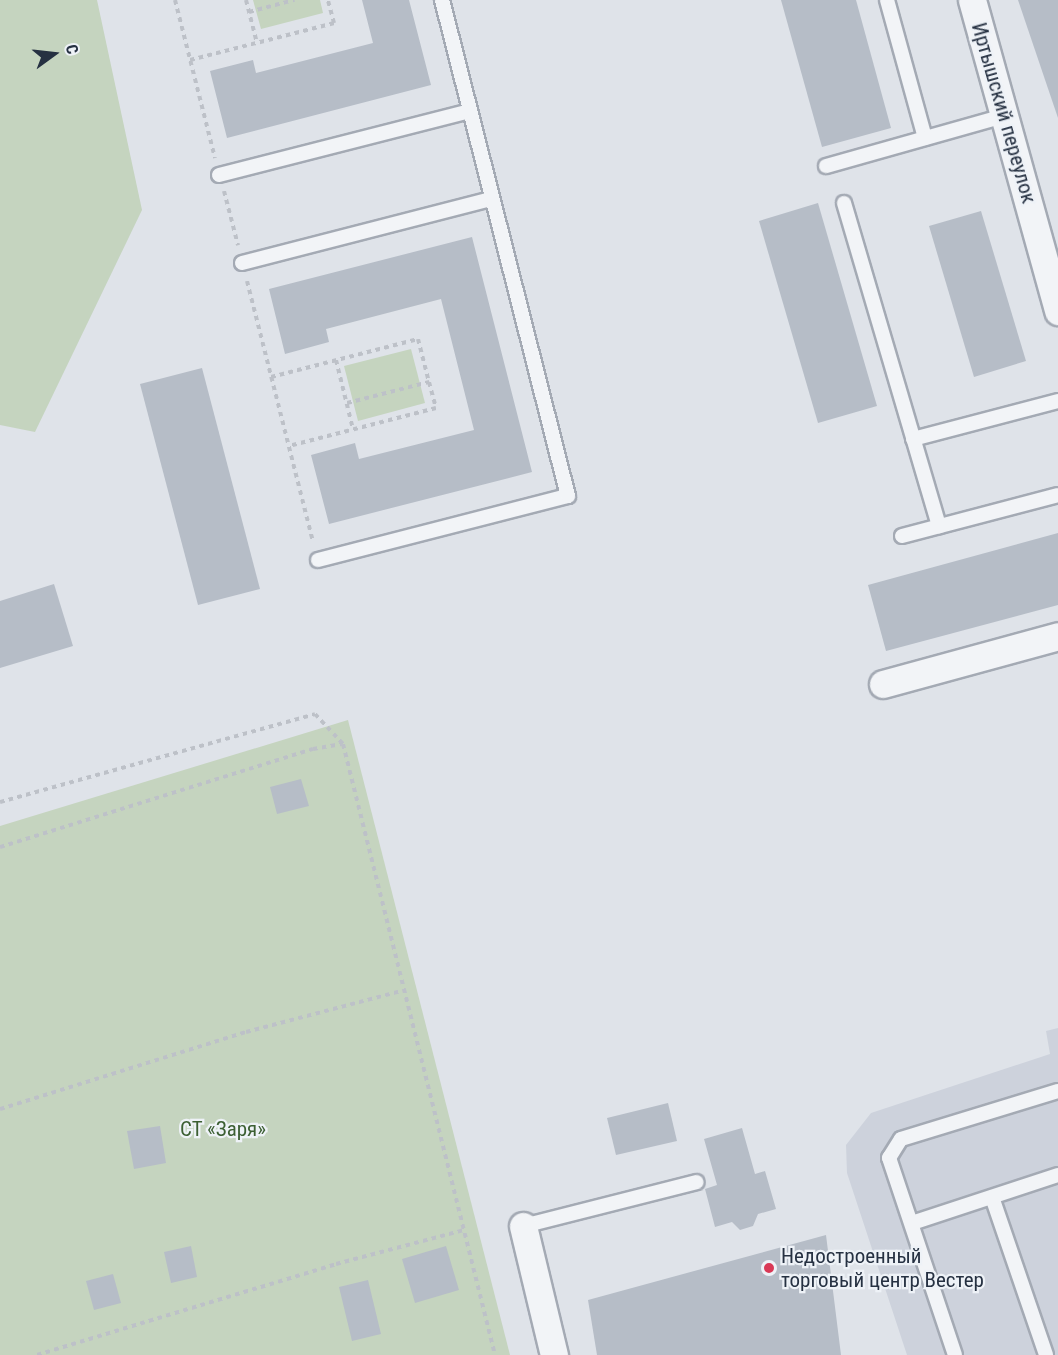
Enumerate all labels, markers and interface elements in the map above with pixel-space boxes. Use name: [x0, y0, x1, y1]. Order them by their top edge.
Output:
street label: Иртышский переулок: [966, 20, 1042, 206]
north arrow: [24, 24, 84, 84]
text: С: [62, 42, 82, 56]
park label: СТ «Заря»: [180, 1116, 266, 1142]
place label: Недостроенный торговый центр Вестер: [781, 1243, 984, 1293]
marker: Недостроенный торговый центр Вестер: [762, 1261, 776, 1275]

